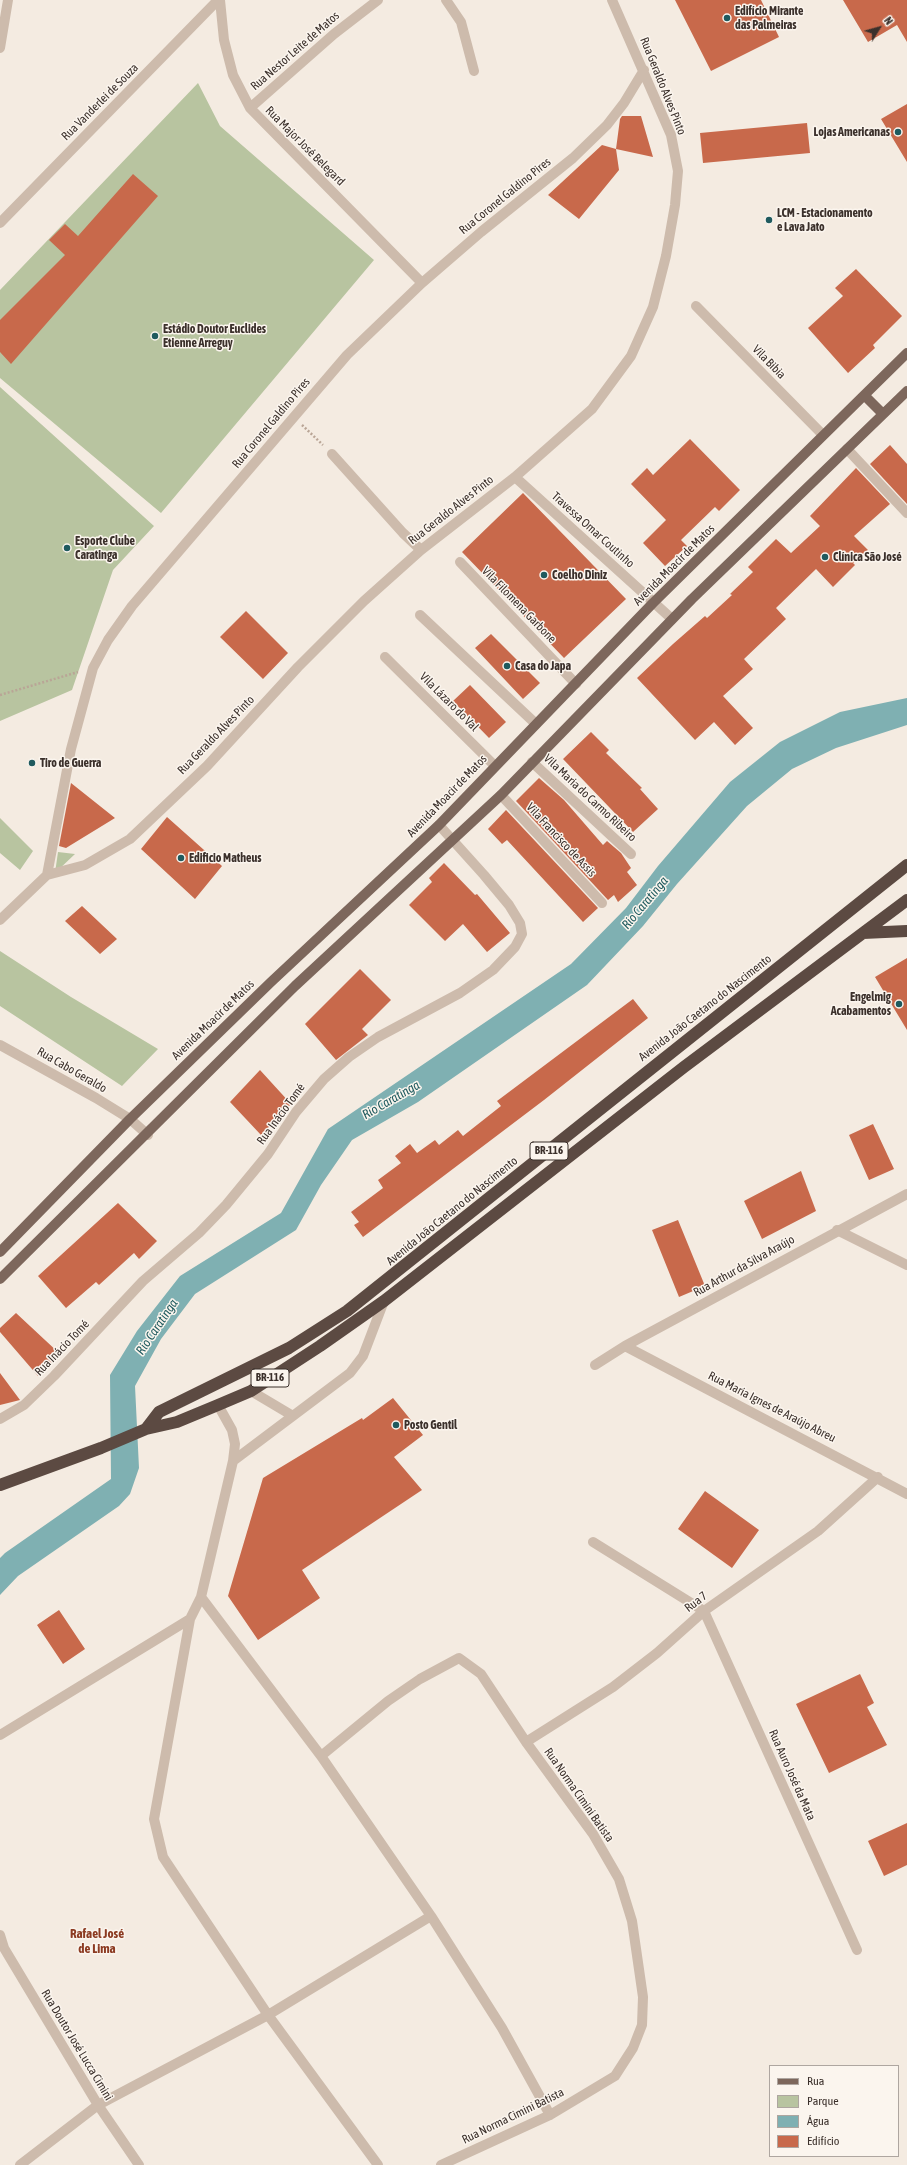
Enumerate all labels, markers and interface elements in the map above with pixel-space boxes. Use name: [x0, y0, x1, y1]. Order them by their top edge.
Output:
place label: Edifício Mirante das Palmeiras: [735, 4, 803, 32]
north arrow: [859, 8, 899, 48]
street label: Rua Nestor Leite de Matos: [248, 9, 342, 93]
marker: Edifício Mirante das Palmeiras: [722, 13, 732, 23]
text: N: [882, 15, 895, 27]
street label: Rua Geraldo Alves Pinto: [637, 35, 689, 137]
street label: Rua Vanderlei de Souza: [59, 61, 141, 143]
street label: Rua Major José Belegard: [262, 103, 348, 189]
place label: Lojas Americanas: [814, 125, 890, 139]
marker: Lojas Americanas: [893, 127, 903, 137]
street label: Rua Coronel Galdino Pires: [456, 155, 554, 237]
place label: LCM - Estacionamento e Lava Jato: [777, 206, 873, 234]
marker: LCM - Estacionamento e Lava Jato: [764, 215, 774, 225]
place label: Estádio Doutor Euclides Etienne Arreguy: [163, 322, 266, 350]
marker: Estádio Doutor Euclides Etienne Arreguy: [150, 331, 160, 341]
street label: Vila Bibia: [749, 342, 789, 382]
street label: Rua Coronel Galdino Pires: [229, 375, 313, 471]
street label: Rua Geraldo Alves Pinto: [406, 472, 496, 548]
street label: Travessa Omar Coutinho: [549, 489, 637, 571]
street label: Avenida Moacir de Matos: [630, 521, 718, 609]
place label: Esporte Clube Caratinga: [75, 534, 135, 562]
marker: Esporte Clube Caratinga: [62, 543, 72, 553]
place label: Clínica São José: [833, 550, 902, 564]
marker: Clínica São José: [820, 552, 830, 562]
street label: Vila Filomena Garbone: [479, 564, 559, 646]
place label: Coelho Diniz: [552, 568, 607, 582]
marker: Coelho Diniz: [539, 570, 549, 580]
place label: Casa do Japa: [515, 659, 571, 673]
marker: Casa do Japa: [502, 661, 512, 671]
street label: Vila Lázaro do Val: [417, 670, 481, 734]
street label: Rua Geraldo Alves Pinto: [175, 693, 257, 777]
street label: Vila Maria do Carmo Ribeiro: [541, 751, 639, 845]
street label: Avenida Moacir de Matos: [404, 752, 490, 840]
place label: Tiro de Guerra: [40, 756, 101, 770]
marker: Tiro de Guerra: [27, 758, 37, 768]
street label: Vila Francisco de Assis: [523, 800, 599, 880]
place label: Edificio Matheus: [189, 851, 261, 865]
marker: Edificio Matheus: [176, 853, 186, 863]
water label: Rio Caratinga: [619, 874, 671, 932]
street label: Avenida João Caetano do Nascimento: [636, 952, 774, 1064]
street label: Avenida Moacir de Matos: [169, 977, 257, 1063]
place label: Engelmig Acabamentos: [831, 990, 891, 1018]
marker: Engelmig Acabamentos: [894, 999, 904, 1009]
street label: Rua Cabo Geraldo: [35, 1044, 109, 1096]
water label: Rio Caratinga: [360, 1077, 422, 1123]
street label: Rua Inácio Tomé: [254, 1081, 308, 1147]
road number: BR-116: [530, 1142, 568, 1160]
street label: Avenida João Caetano do Nascimento: [384, 1154, 520, 1268]
street label: Rua Arthur da Silva Araújo: [691, 1232, 797, 1300]
water label: Rio Caratinga: [133, 1296, 181, 1358]
street label: Rua Inácio Tomé: [32, 1317, 92, 1379]
road number: BR-116: [251, 1369, 289, 1387]
street label: Rua Maria Ignes de Araújo Abreu: [706, 1369, 838, 1445]
place label: Posto Gentil: [404, 1418, 457, 1432]
marker: Posto Gentil: [391, 1420, 401, 1430]
street label: Rua 7: [682, 1589, 710, 1615]
street label: Rua Auro José da Mata: [766, 1727, 818, 1823]
street label: Rua Norma Cimini Batista: [541, 1745, 617, 1845]
district label: Rafael José de Lima: [70, 1926, 124, 1957]
street label: Rua Doutor José Lucca Cimini: [38, 1987, 116, 2103]
legend: [769, 2065, 899, 2157]
text: Rua: [807, 2074, 824, 2088]
street label: Rua Norma Cimini Batista: [460, 2085, 566, 2147]
text: Parque: [807, 2094, 839, 2108]
text: Água: [807, 2114, 829, 2128]
text: Edifício: [807, 2134, 839, 2148]

